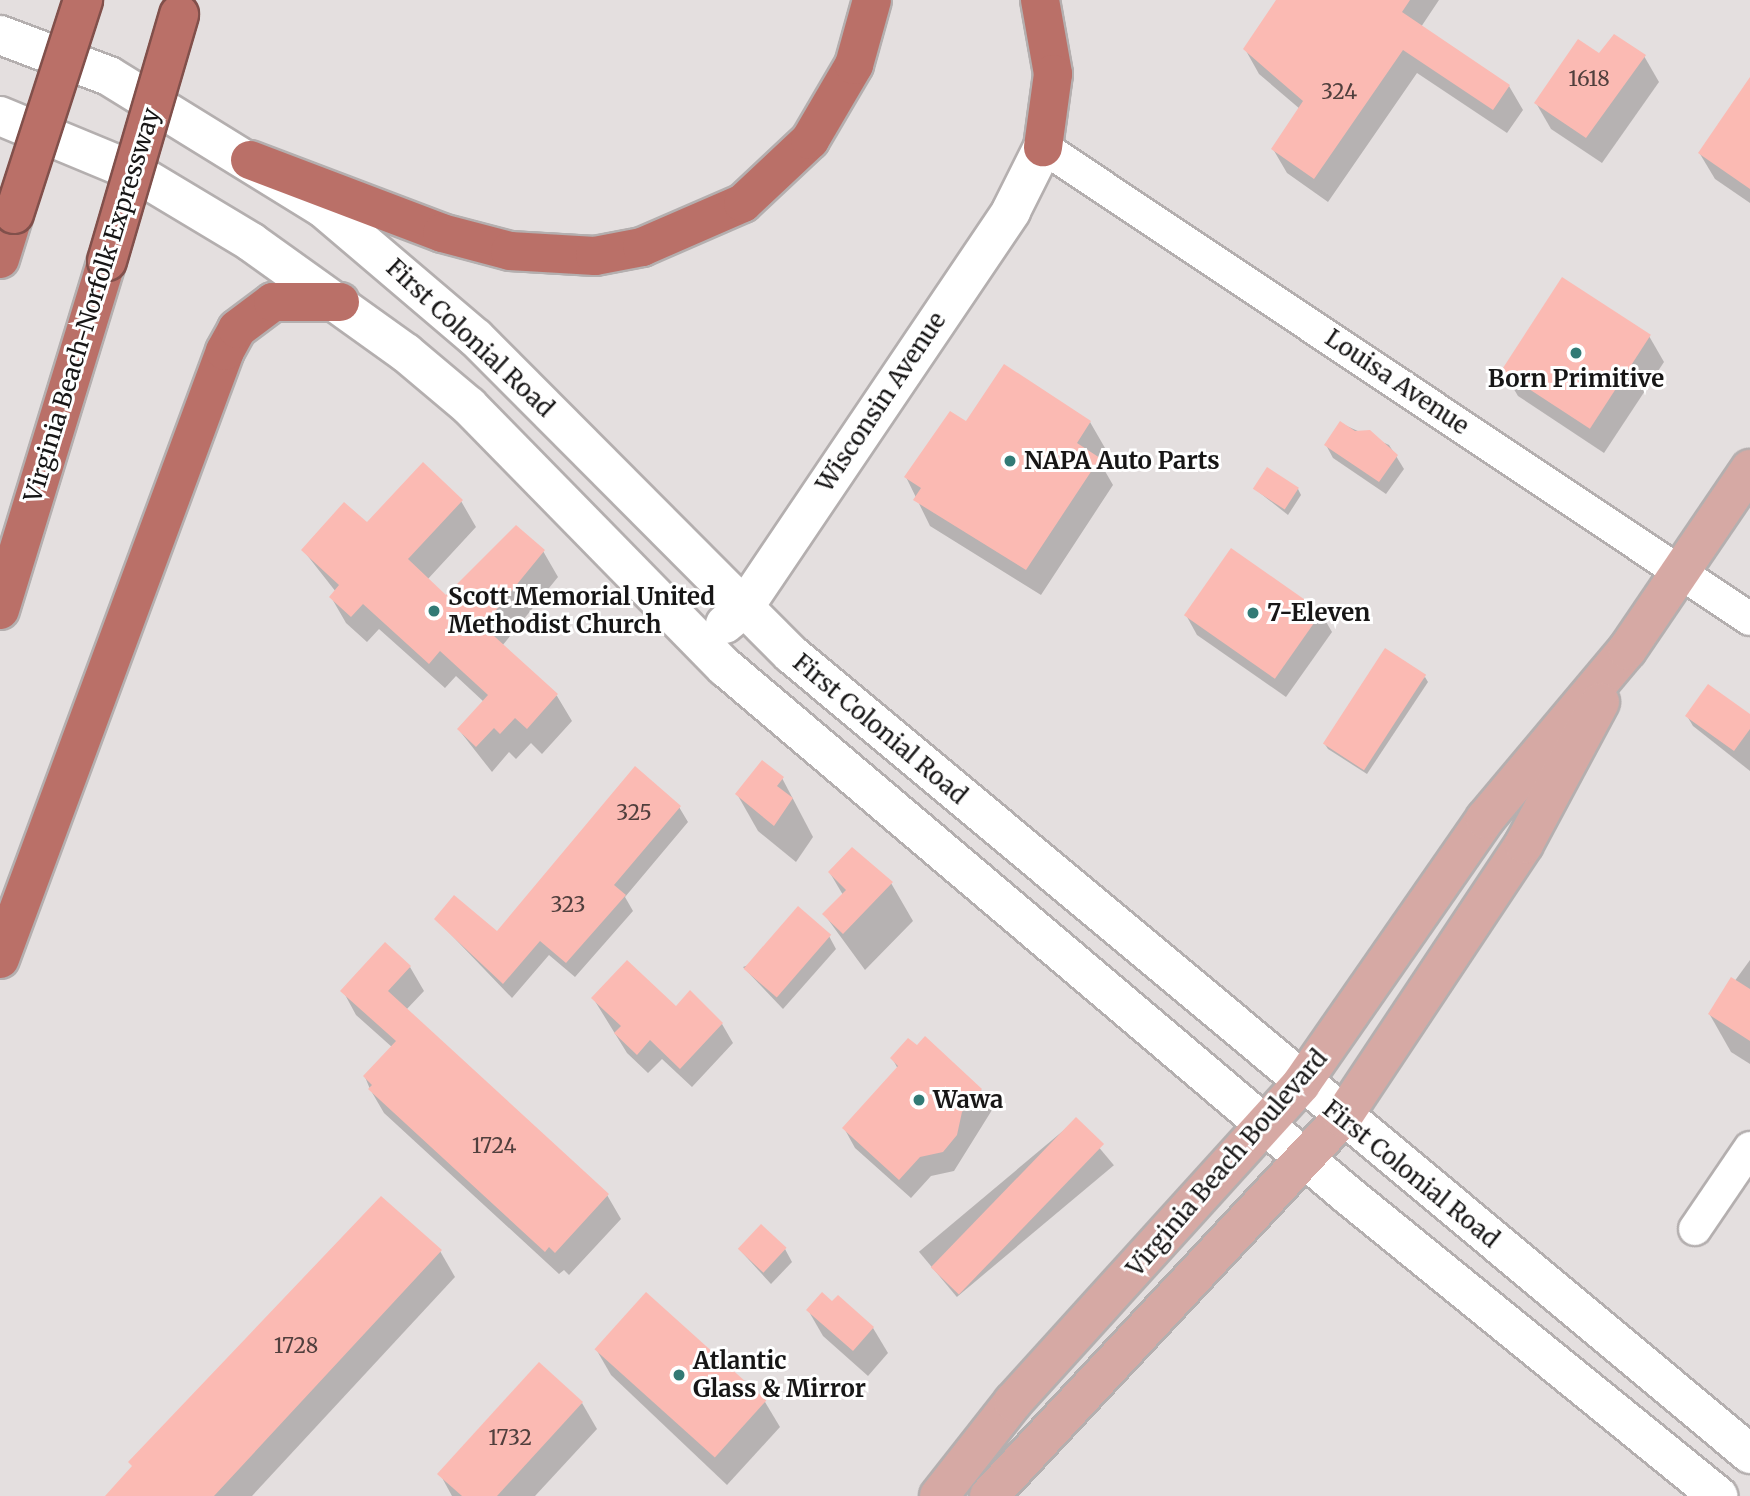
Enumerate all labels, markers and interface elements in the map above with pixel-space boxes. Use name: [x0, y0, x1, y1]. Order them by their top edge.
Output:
house number: 1618: [1568, 66, 1610, 92]
house number: 324: [1321, 79, 1357, 105]
street label: Virginia Beach-Norfolk Expressway: [18, 104, 166, 506]
street label: First Colonial Road: [380, 253, 560, 423]
street label: Wisconsin Avenue: [810, 307, 952, 497]
street label: Louisa Avenue: [1320, 323, 1474, 441]
marker: Born Primitive: [1568, 345, 1584, 361]
place label: Born Primitive: [1488, 365, 1664, 393]
place label: NAPA Auto Parts: [1024, 447, 1220, 475]
marker: NAPA Auto Parts: [1002, 453, 1018, 469]
place label: Scott Memorial United Methodist Church: [448, 583, 715, 639]
place label: 7-Eleven: [1267, 599, 1370, 627]
marker: Scott Memorial United Methodist Church: [426, 603, 442, 619]
marker: 7-Eleven: [1245, 605, 1261, 621]
street label: First Colonial Road: [787, 648, 973, 810]
house number: 325: [616, 800, 652, 826]
house number: 323: [550, 892, 586, 918]
street label: Virginia Beach Boulevard: [1121, 1044, 1333, 1282]
place label: Wawa: [933, 1086, 1003, 1114]
marker: Wawa: [911, 1092, 927, 1108]
street label: First Colonial Road: [1317, 1094, 1505, 1254]
house number: 1724: [472, 1133, 516, 1159]
house number: 1728: [274, 1333, 318, 1359]
place label: Atlantic Glass & Mirror: [693, 1347, 866, 1403]
marker: Atlantic Glass & Mirror: [671, 1367, 687, 1383]
house number: 1732: [488, 1425, 532, 1451]

